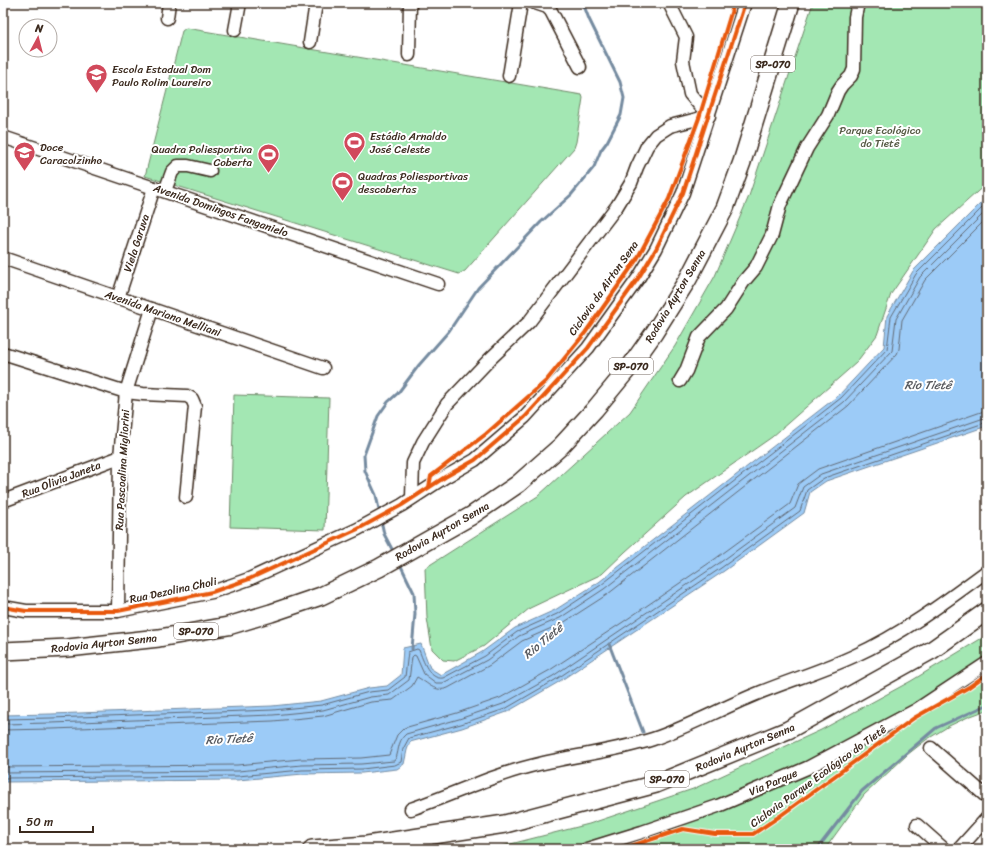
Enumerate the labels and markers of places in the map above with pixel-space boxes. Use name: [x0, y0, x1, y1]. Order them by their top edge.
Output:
place label: Escola Estadual Dom Paulo Rolim Loureiro: [112, 60, 211, 92]
school or university icon: Escola Estadual Dom Paulo Rolim Loureiro: [84, 62, 110, 95]
place label: Estádio Arnaldo José Celeste: [369, 127, 447, 159]
sports icon: Estádio Arnaldo José Celeste: [342, 129, 368, 162]
place label: Doce Caracolzinho: [40, 138, 102, 170]
school or university icon: Doce Caracolzinho: [11, 140, 37, 173]
place label: Quadra Poliesportiva Coberta: [152, 140, 252, 172]
sports icon: Quadra Poliesportiva Coberta: [255, 142, 281, 175]
place label: Quadras Poliesportivas descobertas: [358, 167, 469, 199]
sports icon: Quadras Poliesportivas descobertas: [330, 169, 356, 202]

